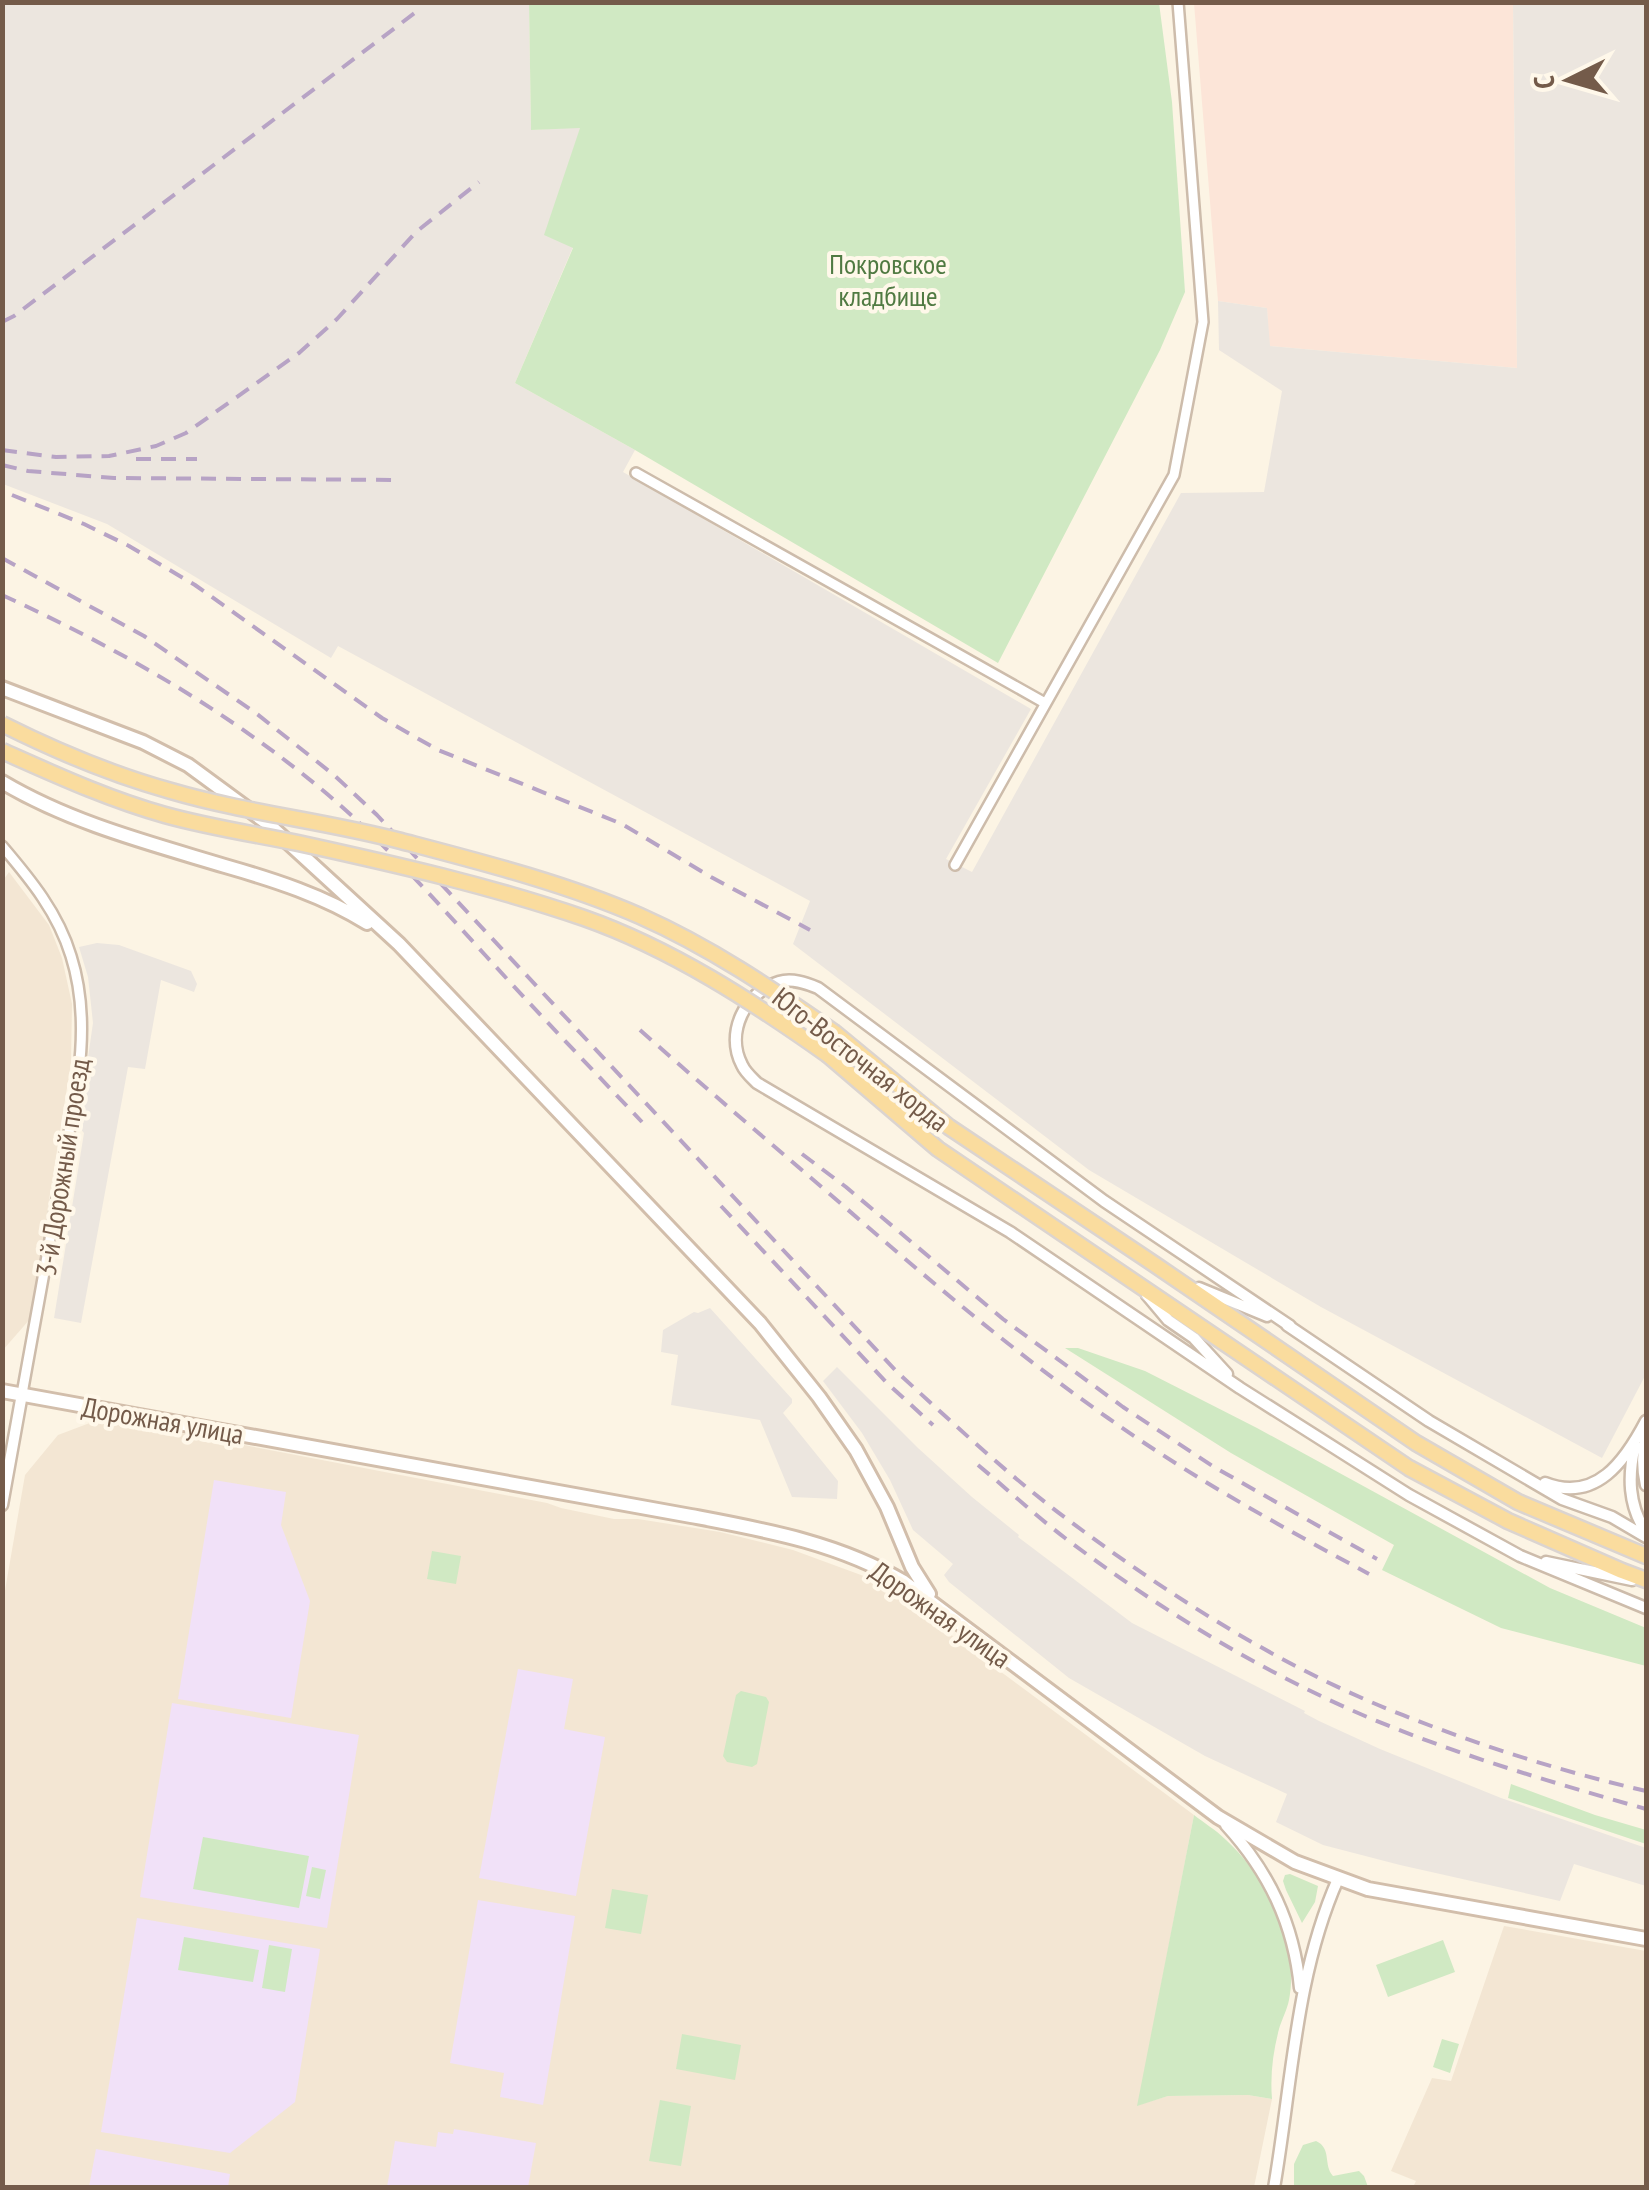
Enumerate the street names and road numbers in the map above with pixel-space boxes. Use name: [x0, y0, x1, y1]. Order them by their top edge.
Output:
street label: Юго-Восточная хорда: [765, 979, 957, 1139]
street label: 3-й Дорожный проезд: [27, 1056, 97, 1278]
street label: Дорожная улица: [79, 1388, 247, 1452]
street label: Дорожная улица: [863, 1552, 1019, 1676]

